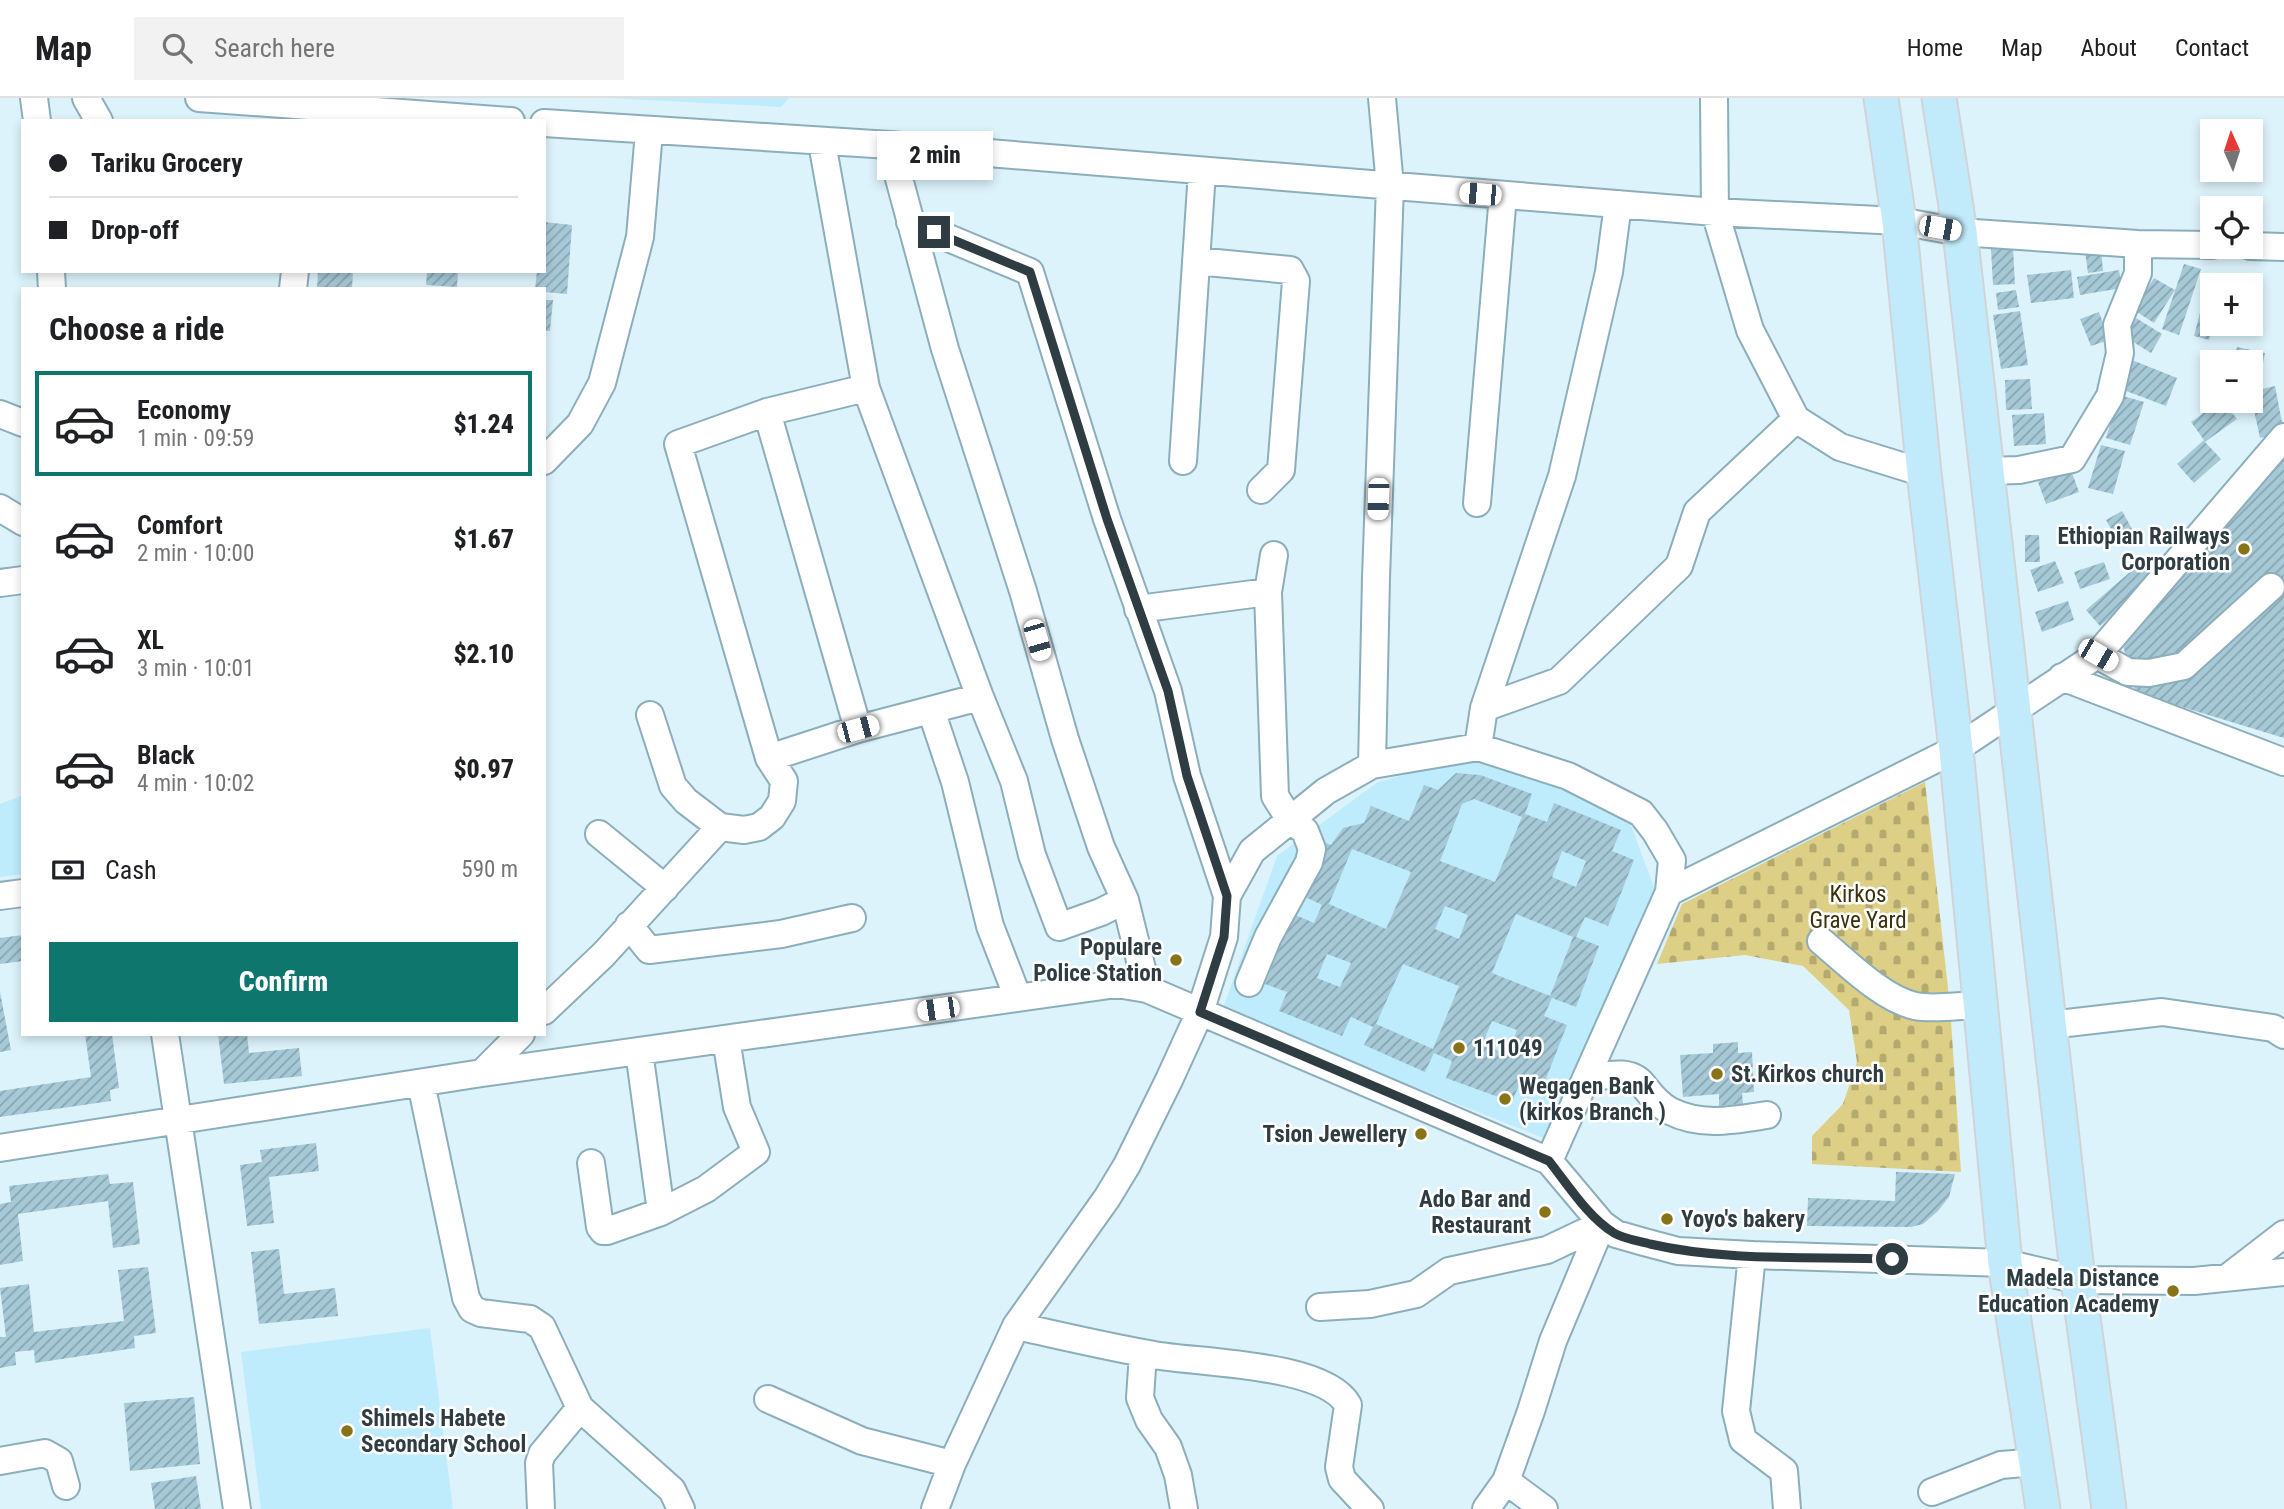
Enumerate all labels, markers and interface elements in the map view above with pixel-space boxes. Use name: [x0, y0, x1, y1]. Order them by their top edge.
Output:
search box: [134, 17, 624, 80]
text: Map: [35, 29, 92, 68]
icon: search: [158, 29, 196, 67]
text: Search here: [214, 33, 335, 63]
text: Home: [1907, 34, 1963, 62]
text: Map: [2001, 34, 2043, 62]
text: About: [2081, 34, 2137, 62]
text: Contact: [2175, 34, 2249, 62]
north arrow: [2200, 119, 2263, 182]
map controls: [2200, 119, 2263, 413]
callout: 2 min: [876, 130, 992, 180]
text: 2 min: [909, 142, 961, 169]
text: Tariku Grocery: [91, 148, 243, 178]
car: [1459, 182, 1502, 206]
button: locate: [2200, 196, 2263, 259]
car: [1918, 214, 1963, 242]
text: Drop-off: [91, 215, 179, 245]
route end: [918, 216, 950, 248]
button: +: [2200, 273, 2263, 336]
text: Choose a ride: [49, 310, 224, 348]
button: −: [2200, 350, 2263, 413]
icon: car: [53, 392, 116, 455]
text: Economy: [137, 395, 231, 425]
text: $1.24: [453, 409, 514, 439]
text: 1 min · 09:59: [137, 425, 254, 452]
car: [1367, 478, 1390, 520]
icon: car: [53, 507, 116, 570]
text: Comfort: [137, 510, 223, 540]
place label: Ethiopian Railways Corporation: [2057, 523, 2230, 576]
text: $1.67: [453, 524, 514, 554]
text: 2 min · 10:00: [137, 540, 254, 567]
marker: Ethiopian Railways Corporation: [2236, 541, 2252, 557]
car: [1022, 617, 1053, 663]
icon: car: [53, 622, 116, 685]
text: XL: [137, 625, 164, 655]
car: [2075, 635, 2122, 675]
text: $2.10: [453, 639, 514, 669]
text: 3 min · 10:01: [137, 655, 254, 682]
car: [835, 713, 882, 745]
icon: car: [53, 737, 116, 800]
text: Black: [137, 740, 195, 770]
text: $0.97: [453, 754, 514, 784]
text: 4 min · 10:02: [137, 770, 254, 797]
icon: cash: [49, 851, 87, 889]
text: Cash: [105, 855, 157, 885]
text: 590 m: [461, 856, 518, 883]
park label: Kirkos Grave Yard: [1809, 881, 1907, 934]
place label: Populare Police Station: [1033, 934, 1162, 987]
button: Confirm: [49, 942, 518, 1022]
marker: Populare Police Station: [1168, 952, 1184, 968]
car: [916, 996, 961, 1022]
place label: 111049: [1473, 1035, 1543, 1062]
marker: 111049: [1451, 1040, 1467, 1056]
place label: St.Kirkos church: [1731, 1061, 1884, 1088]
marker: St.Kirkos church: [1709, 1066, 1725, 1082]
place label: Wegagen Bank (kirkos Branch ): [1519, 1073, 1666, 1126]
marker: Wegagen Bank (kirkos Branch ): [1497, 1091, 1513, 1107]
place label: Tsion Jewellery: [1263, 1121, 1408, 1148]
marker: Tsion Jewellery: [1413, 1126, 1429, 1142]
place label: Ado Bar and Restaurant: [1419, 1186, 1531, 1239]
marker: Ado Bar and Restaurant: [1537, 1204, 1553, 1220]
place label: Yoyo's bakery: [1681, 1206, 1806, 1233]
marker: Yoyo's bakery: [1659, 1211, 1675, 1227]
route start: [1876, 1243, 1908, 1275]
place label: Madela Distance Education Academy: [1978, 1265, 2160, 1318]
marker: Madela Distance Education Academy: [2165, 1283, 2181, 1299]
place label: Shimels Habete Secondary School: [361, 1405, 526, 1458]
marker: Shimels Habete Secondary School: [339, 1423, 355, 1439]

